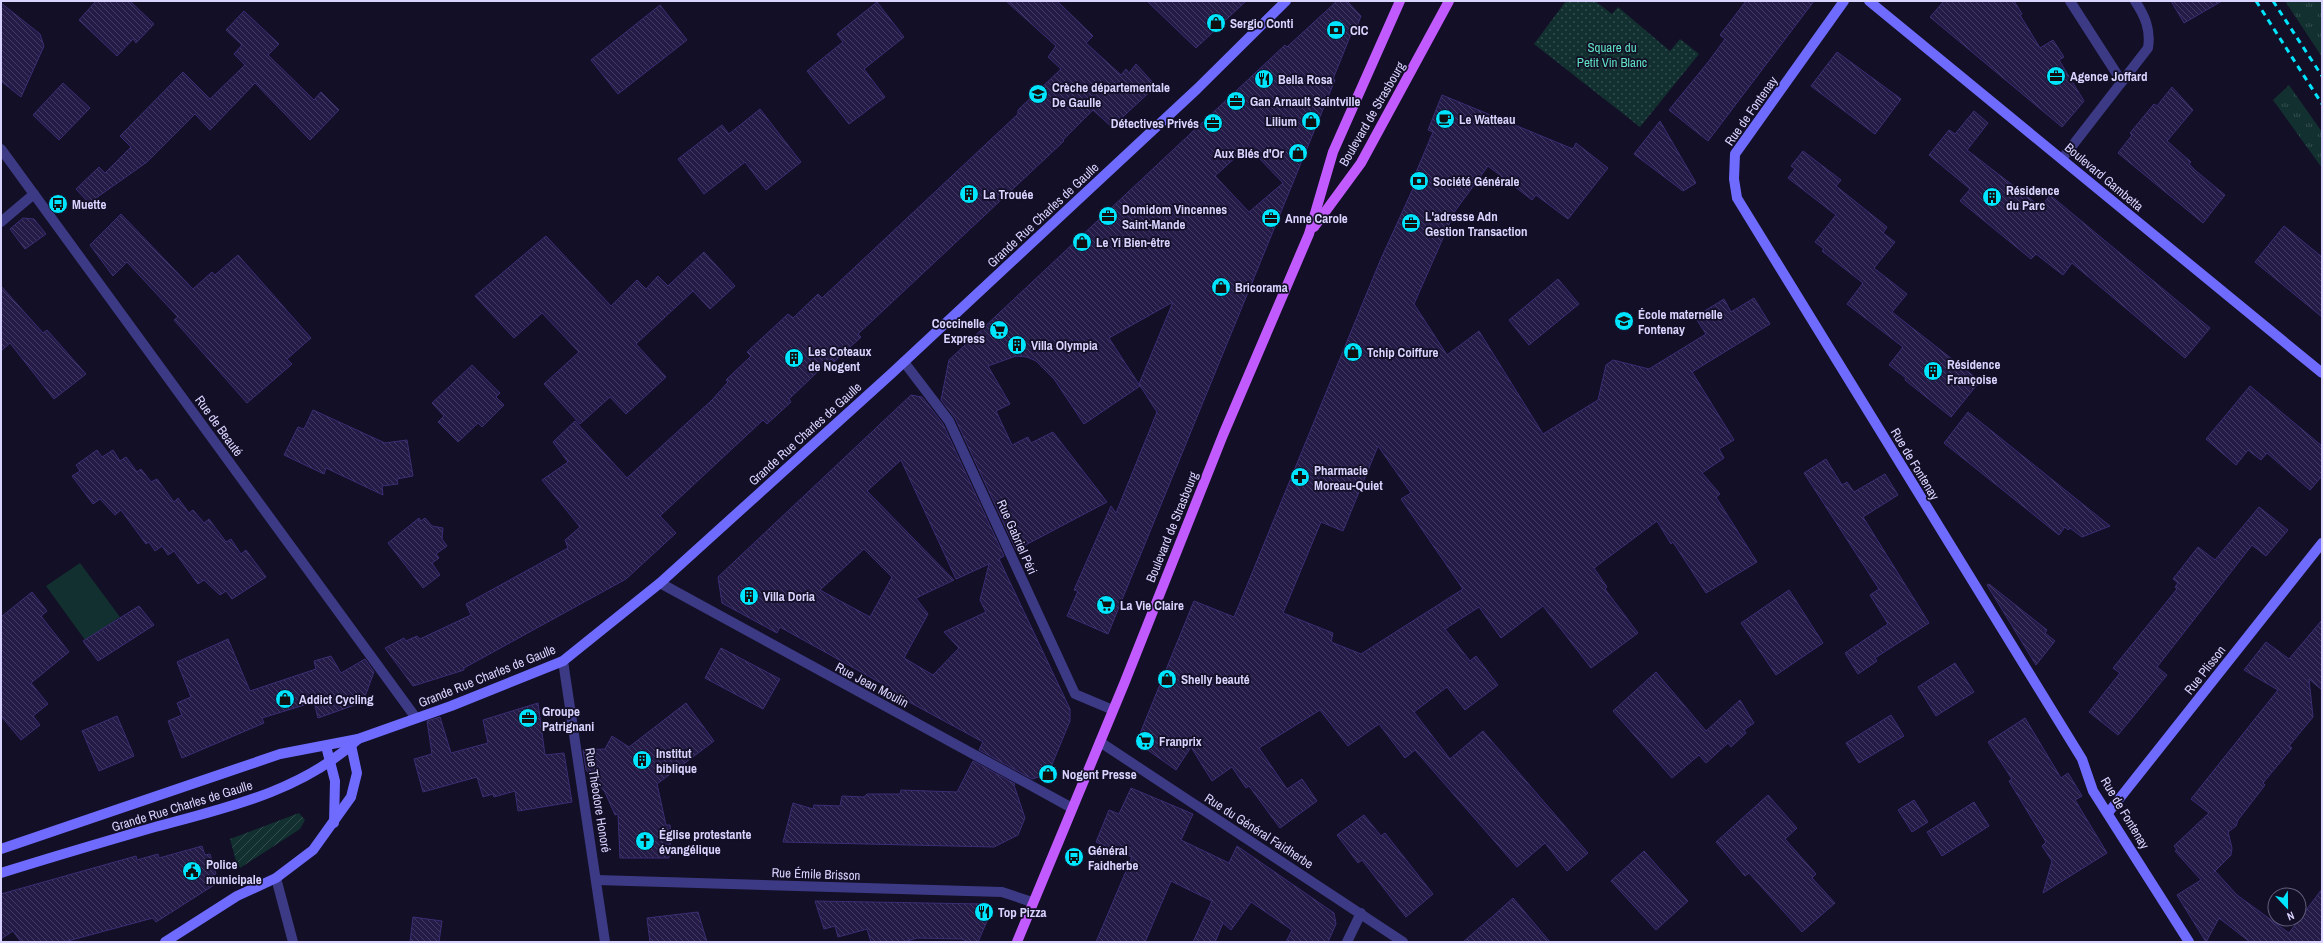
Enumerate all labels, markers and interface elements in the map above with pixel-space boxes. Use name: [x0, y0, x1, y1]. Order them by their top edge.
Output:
shop icon: Sergio Conti: [1205, 12, 1227, 34]
place label: Sergio Conti: [1230, 15, 1293, 32]
bank icon: CIC: [1325, 19, 1347, 41]
place label: CIC: [1350, 22, 1369, 39]
park label: Square du Petit Vin Blanc: [1577, 39, 1647, 71]
street label: Boulevard de Strasbourg: [1335, 59, 1409, 169]
office icon: Agence Joffard: [2045, 65, 2067, 87]
restaurant icon: Bella Rosa: [1253, 68, 1275, 90]
place label: Agence Joffard: [2070, 68, 2148, 85]
place label: Bella Rosa: [1278, 71, 1333, 88]
street label: Rue de Fontenay: [1721, 72, 1782, 149]
place label: Crèche départementale De Gaulle: [1052, 79, 1170, 111]
school or university icon: Crèche départementale De Gaulle: [1027, 83, 1049, 105]
office icon: Gan Arnault Saintville: [1225, 90, 1247, 112]
place label: Gan Arnault Saintville: [1250, 93, 1360, 110]
cafe icon: Le Watteau: [1434, 108, 1456, 130]
shop icon: Lilium: [1300, 110, 1322, 132]
place label: Le Watteau: [1459, 111, 1515, 128]
office icon: Détectives Privés: [1202, 112, 1224, 134]
place label: Lilium: [1266, 113, 1297, 130]
place label: Détectives Privés: [1111, 115, 1199, 132]
street label: Boulevard Gambetta: [2061, 139, 2147, 215]
shop icon: Aux Blés d'Or: [1287, 142, 1309, 164]
place label: Aux Blés d'Or: [1214, 145, 1285, 162]
street label: Grande Rue Charles de Gaulle: [984, 159, 1102, 271]
bank icon: Société Générale: [1408, 170, 1430, 192]
place label: Société Générale: [1433, 173, 1520, 190]
place label: Résidence du Parc: [2006, 182, 2059, 214]
building icon: La Trouée: [958, 183, 980, 205]
place label: La Trouée: [983, 186, 1033, 203]
building icon: Résidence du Parc: [1981, 186, 2003, 208]
bus stop icon: Muette: [47, 193, 69, 215]
place label: Muette: [72, 196, 106, 213]
place label: Domidom Vincennes Saint-Mande: [1122, 201, 1227, 233]
office icon: Domidom Vincennes Saint-Mande: [1097, 205, 1119, 227]
office icon: Anne Carole: [1260, 207, 1282, 229]
place label: L'adresse Adn Gestion Transaction: [1425, 208, 1528, 240]
place label: Anne Carole: [1285, 210, 1348, 227]
office icon: L'adresse Adn Gestion Transaction: [1400, 212, 1422, 234]
shop icon: Le Yi Bien-être: [1071, 231, 1093, 253]
place label: Le Yi Bien-être: [1096, 234, 1170, 251]
shop icon: Bricorama: [1210, 276, 1232, 298]
place label: Bricorama: [1235, 279, 1288, 296]
place label: École maternelle Fontenay: [1638, 306, 1723, 338]
school or university icon: École maternelle Fontenay: [1613, 310, 1635, 332]
place label: Coccinelle Express: [932, 315, 985, 347]
supermarket icon: Coccinelle Express: [988, 319, 1010, 341]
building icon: Villa Olympia: [1006, 334, 1028, 356]
place label: Villa Olympia: [1031, 337, 1098, 354]
shop icon: Tchip Coiffure: [1342, 341, 1364, 363]
place label: Les Coteaux de Nogent: [808, 343, 871, 375]
place label: Tchip Coiffure: [1367, 344, 1439, 361]
building icon: Les Coteaux de Nogent: [783, 347, 805, 369]
place label: Résidence Françoise: [1947, 356, 2000, 388]
building icon: Résidence Françoise: [1922, 360, 1944, 382]
street label: Grande Rue Charles de Gaulle: [745, 379, 865, 489]
street label: Rue de Beauté: [191, 392, 247, 460]
street label: Rue de Fontenay: [1887, 425, 1944, 504]
place label: Pharmacie Moreau-Quiet: [1314, 462, 1383, 494]
pharmacy icon: Pharmacie Moreau-Quiet: [1289, 466, 1311, 488]
street label: Boulevard de Strasbourg: [1142, 469, 1202, 585]
street label: Rue Gabriel Péri: [993, 497, 1041, 577]
building icon: Villa Doria: [738, 585, 760, 607]
place label: Villa Doria: [763, 588, 815, 605]
supermarket icon: La Vie Claire: [1095, 594, 1117, 616]
place label: La Vie Claire: [1120, 597, 1184, 614]
street label: Grande Rue Charles de Gaulle: [416, 641, 558, 711]
street label: Rue Plisson: [2181, 642, 2229, 698]
street label: Rue Jean Moulin: [832, 659, 912, 711]
shop icon: Shelly beauté: [1156, 668, 1178, 690]
place label: Shelly beauté: [1181, 671, 1250, 688]
shop icon: Addict Cycling: [274, 688, 296, 710]
place label: Addict Cycling: [299, 691, 374, 708]
place label: Groupe Patrignani: [542, 703, 594, 735]
office icon: Groupe Patrignani: [517, 707, 539, 729]
supermarket icon: Franprix: [1134, 730, 1156, 752]
place label: Franprix: [1159, 733, 1202, 750]
place label: Institut biblique: [656, 745, 697, 777]
street label: Rue Théodore Honoré: [581, 746, 615, 854]
building icon: Institut biblique: [631, 749, 653, 771]
shop icon: Nogent Presse: [1037, 763, 1059, 785]
place label: Nogent Presse: [1062, 766, 1137, 783]
street label: Rue de Fontenay: [2097, 774, 2154, 853]
street label: Grande Rue Charles de Gaulle: [110, 776, 255, 836]
street label: Rue du Général Faidherbe: [1201, 789, 1317, 873]
place label: Église protestante évangélique: [659, 826, 751, 858]
church icon: Église protestante évangélique: [634, 830, 656, 852]
place label: Général Faidherbe: [1088, 842, 1138, 874]
bus stop icon: Général Faidherbe: [1063, 846, 1085, 868]
place label: Police municipale: [206, 856, 262, 888]
public building icon: Police municipale: [181, 860, 203, 882]
street label: Rue Émile Brisson: [771, 864, 861, 884]
north arrow: [2267, 887, 2307, 927]
restaurant icon: Top Pizza: [973, 901, 995, 923]
place label: Top Pizza: [998, 904, 1046, 921]
text: N: [2285, 909, 2296, 924]

